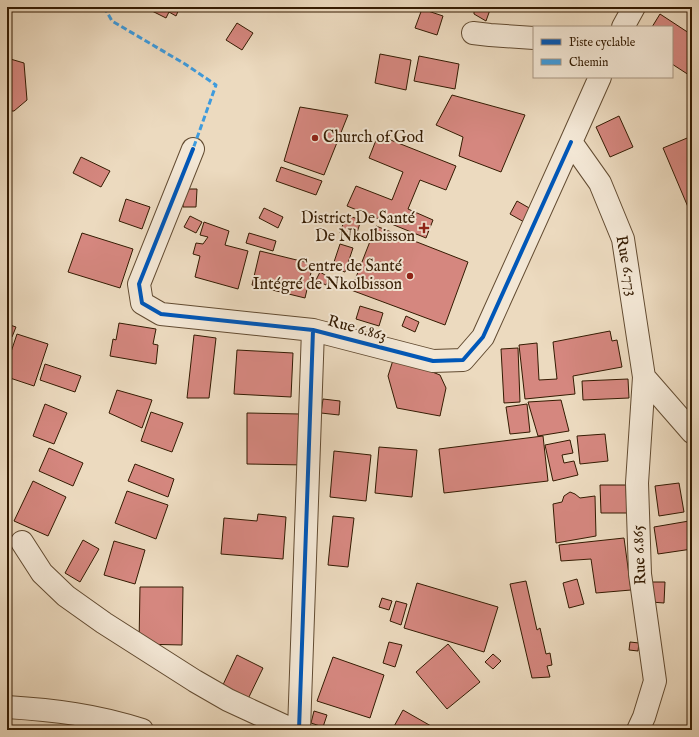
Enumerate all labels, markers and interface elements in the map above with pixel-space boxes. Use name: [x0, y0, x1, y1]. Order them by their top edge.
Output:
legend: [533, 26, 673, 78]
text: Piste cyclable: [569, 35, 636, 50]
text: Chemin: [569, 55, 609, 70]
place label: Church of God: [323, 128, 424, 148]
marker: Church of God: [310, 133, 320, 143]
place label: District De Santé De Nkolbisson: [301, 209, 415, 247]
marker: District De Santé De Nkolbisson: [418, 222, 430, 234]
street label: Rue 6.773: [610, 234, 642, 298]
place label: Centre de Santé Intégré de Nkolbisson: [253, 257, 402, 295]
marker: Centre de Santé Intégré de Nkolbisson: [405, 271, 415, 281]
street label: Rue 6.863: [325, 312, 389, 346]
street label: Rue 6.865: [628, 524, 652, 586]

